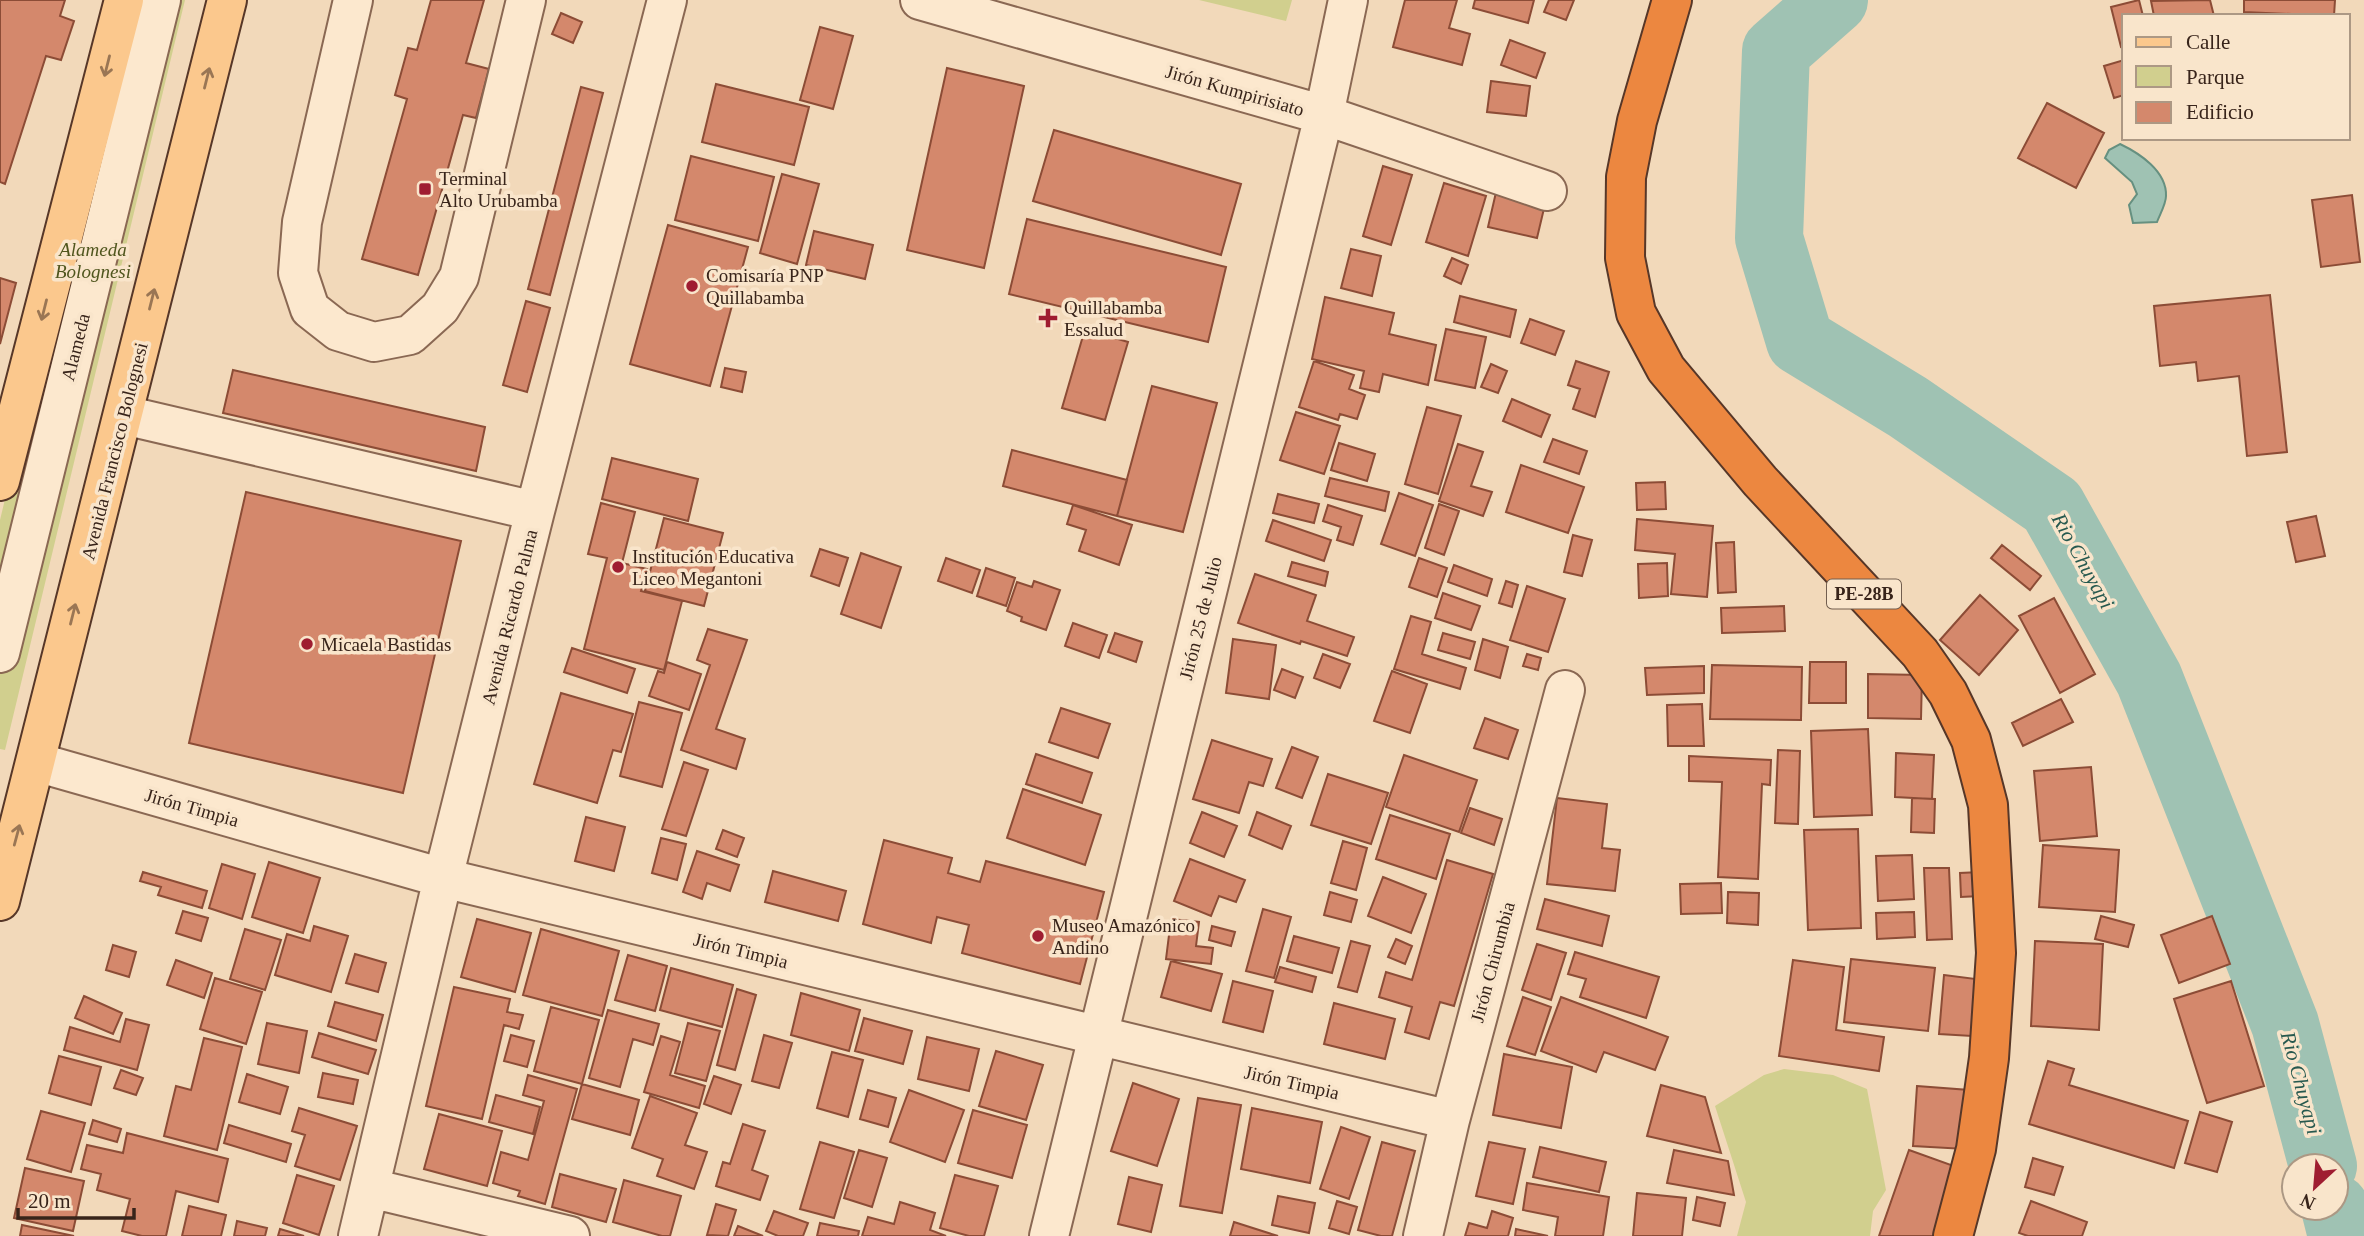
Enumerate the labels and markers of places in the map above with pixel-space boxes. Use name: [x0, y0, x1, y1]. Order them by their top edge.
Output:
place label: Terminal Alto Urubamba: [439, 168, 558, 211]
marker: Terminal Alto Urubamba: [417, 181, 433, 197]
place label: Comisaría PNP Quillabamba: [706, 265, 824, 308]
marker: Comisaría PNP Quillabamba: [684, 278, 700, 294]
place label: Quillabamba Essalud: [1064, 297, 1163, 340]
marker: Quillabamba Essalud: [1038, 308, 1058, 328]
place label: Institución Educativa Liceo Megantoni: [632, 546, 795, 589]
marker: Institución Educativa Liceo Megantoni: [610, 559, 626, 575]
place label: Micaela Bastidas: [321, 634, 451, 655]
marker: Micaela Bastidas: [299, 636, 315, 652]
place label: Museo Amazónico Andino: [1052, 915, 1195, 958]
marker: Museo Amazónico Andino: [1030, 928, 1046, 944]

